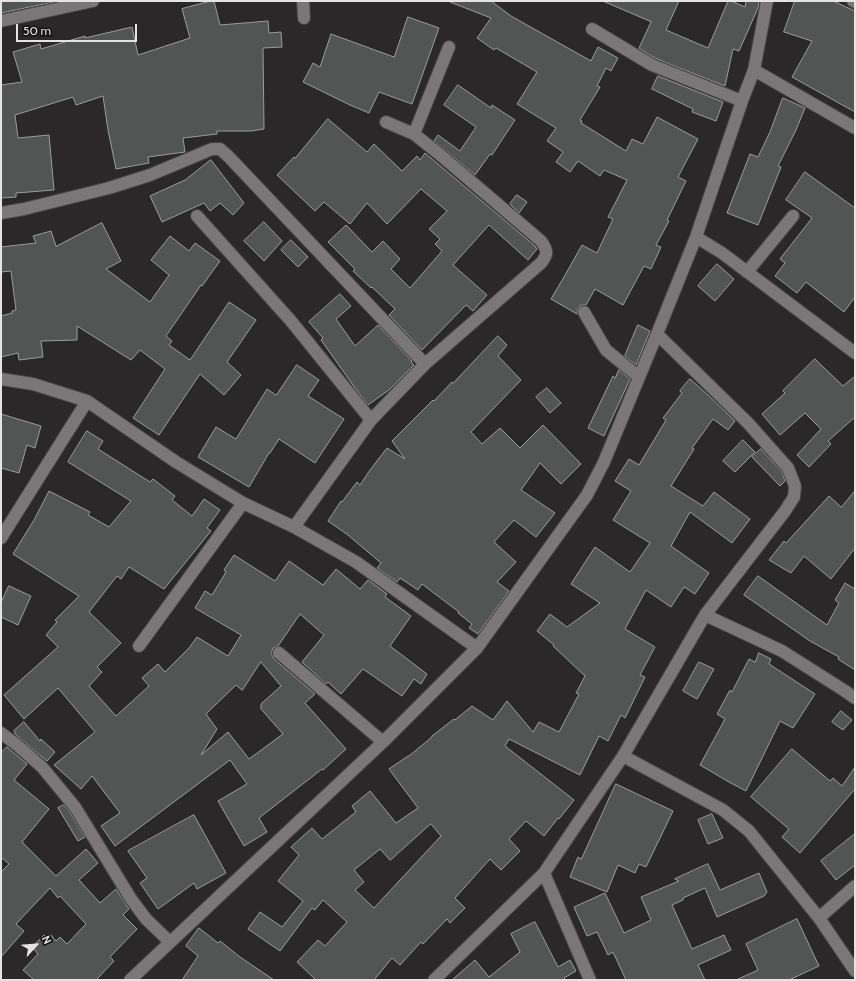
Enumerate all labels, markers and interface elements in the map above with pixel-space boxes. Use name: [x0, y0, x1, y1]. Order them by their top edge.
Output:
scale bar: [18, 16, 139, 42]
text: 50 m: [23, 23, 51, 38]
north arrow: [16, 925, 56, 965]
text: N: [39, 933, 55, 946]

